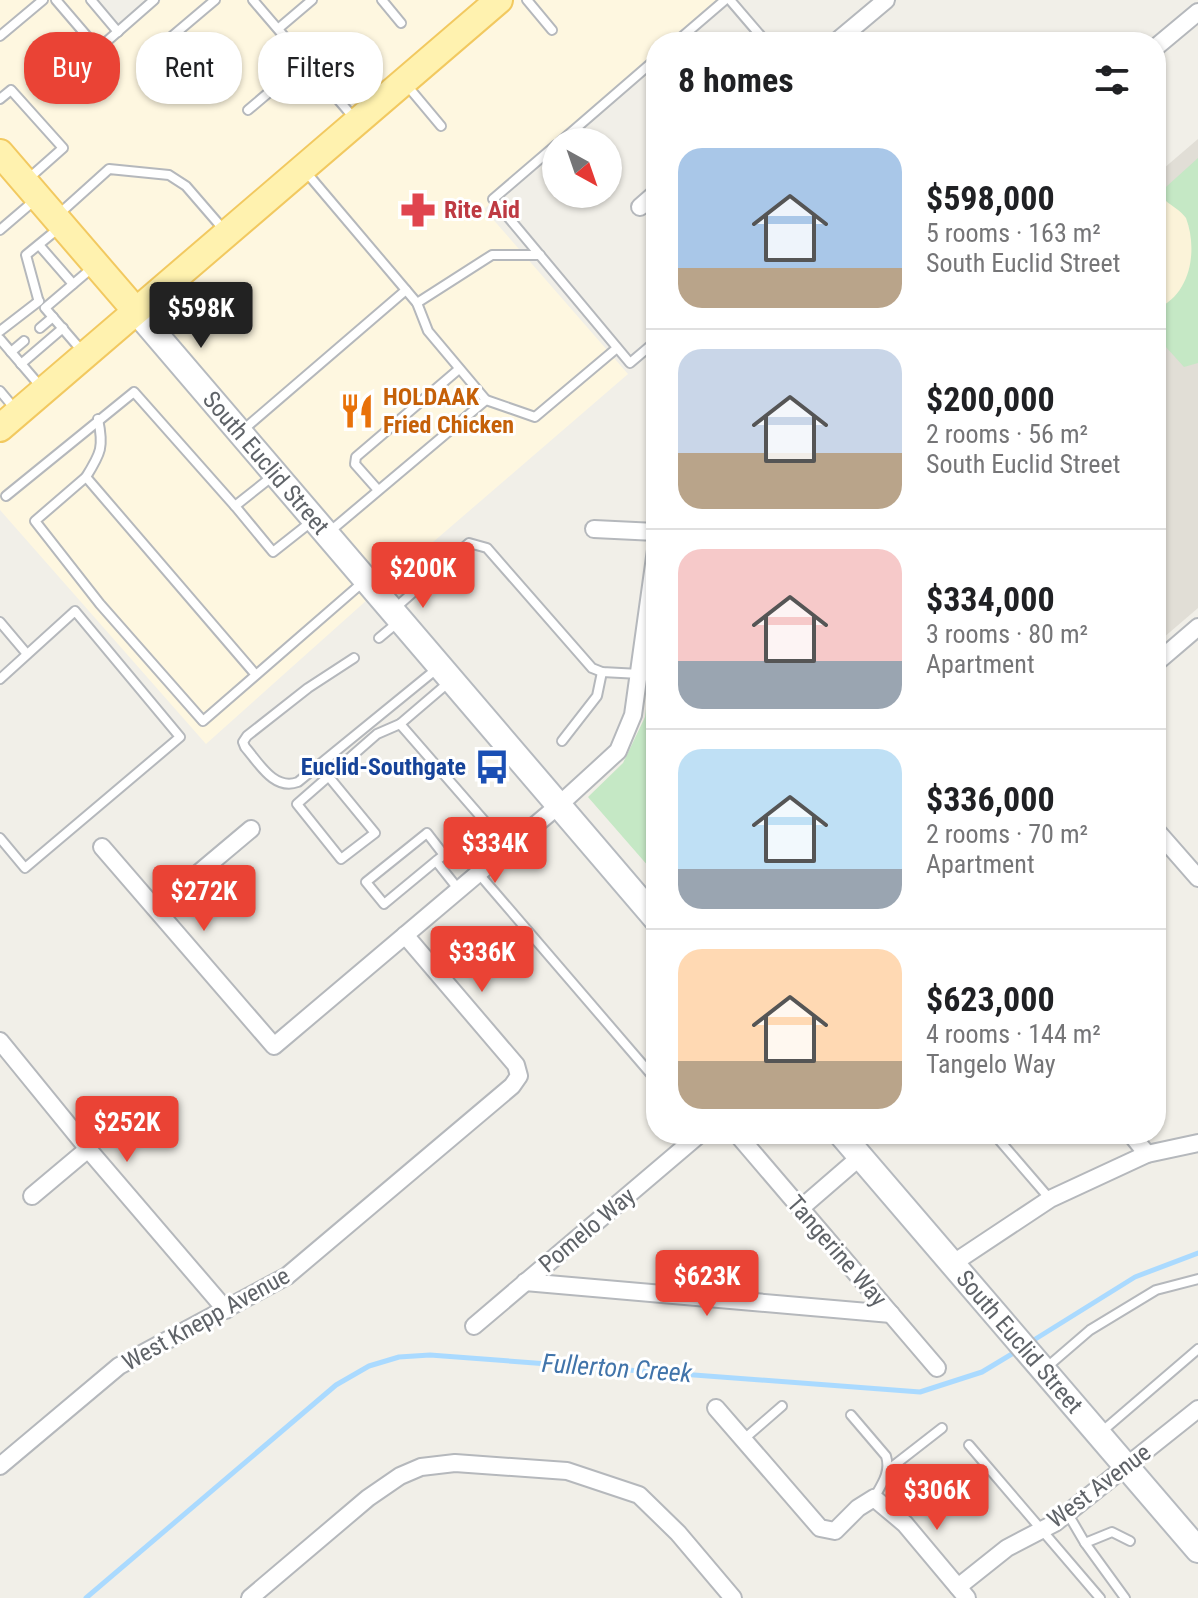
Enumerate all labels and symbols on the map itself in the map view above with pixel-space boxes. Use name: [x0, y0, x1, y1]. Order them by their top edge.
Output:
north arrow: [542, 128, 622, 208]
pharmacy icon: Rite Aid: [399, 191, 437, 229]
place label: Rite Aid: [444, 196, 520, 224]
pin: $598K: [145, 282, 257, 350]
place label: HOLDAAK Fried Chicken: [383, 383, 514, 439]
street label: South Euclid Street: [197, 386, 335, 540]
restaurant icon: HOLDAAK Fried Chicken: [338, 392, 376, 430]
pin: $200K: [367, 542, 479, 610]
bus stop icon: Euclid-Southgate: [473, 748, 511, 786]
place label: Euclid-Southgate: [301, 753, 466, 781]
pin: $334K: [439, 817, 551, 885]
pin: $272K: [148, 865, 260, 933]
pin: $336K: [426, 926, 538, 994]
pin: $252K: [71, 1096, 183, 1164]
street label: Pomelo Way: [533, 1182, 641, 1278]
street label: Tangerine Way: [781, 1190, 893, 1312]
pin: $623K: [651, 1250, 763, 1318]
street label: West Knepp Avenue: [118, 1261, 294, 1377]
street label: South Euclid Street: [950, 1265, 1089, 1419]
water label: Fullerton Creek: [541, 1348, 694, 1388]
street label: West Avenue: [1042, 1438, 1156, 1534]
pin: $306K: [881, 1464, 993, 1532]

